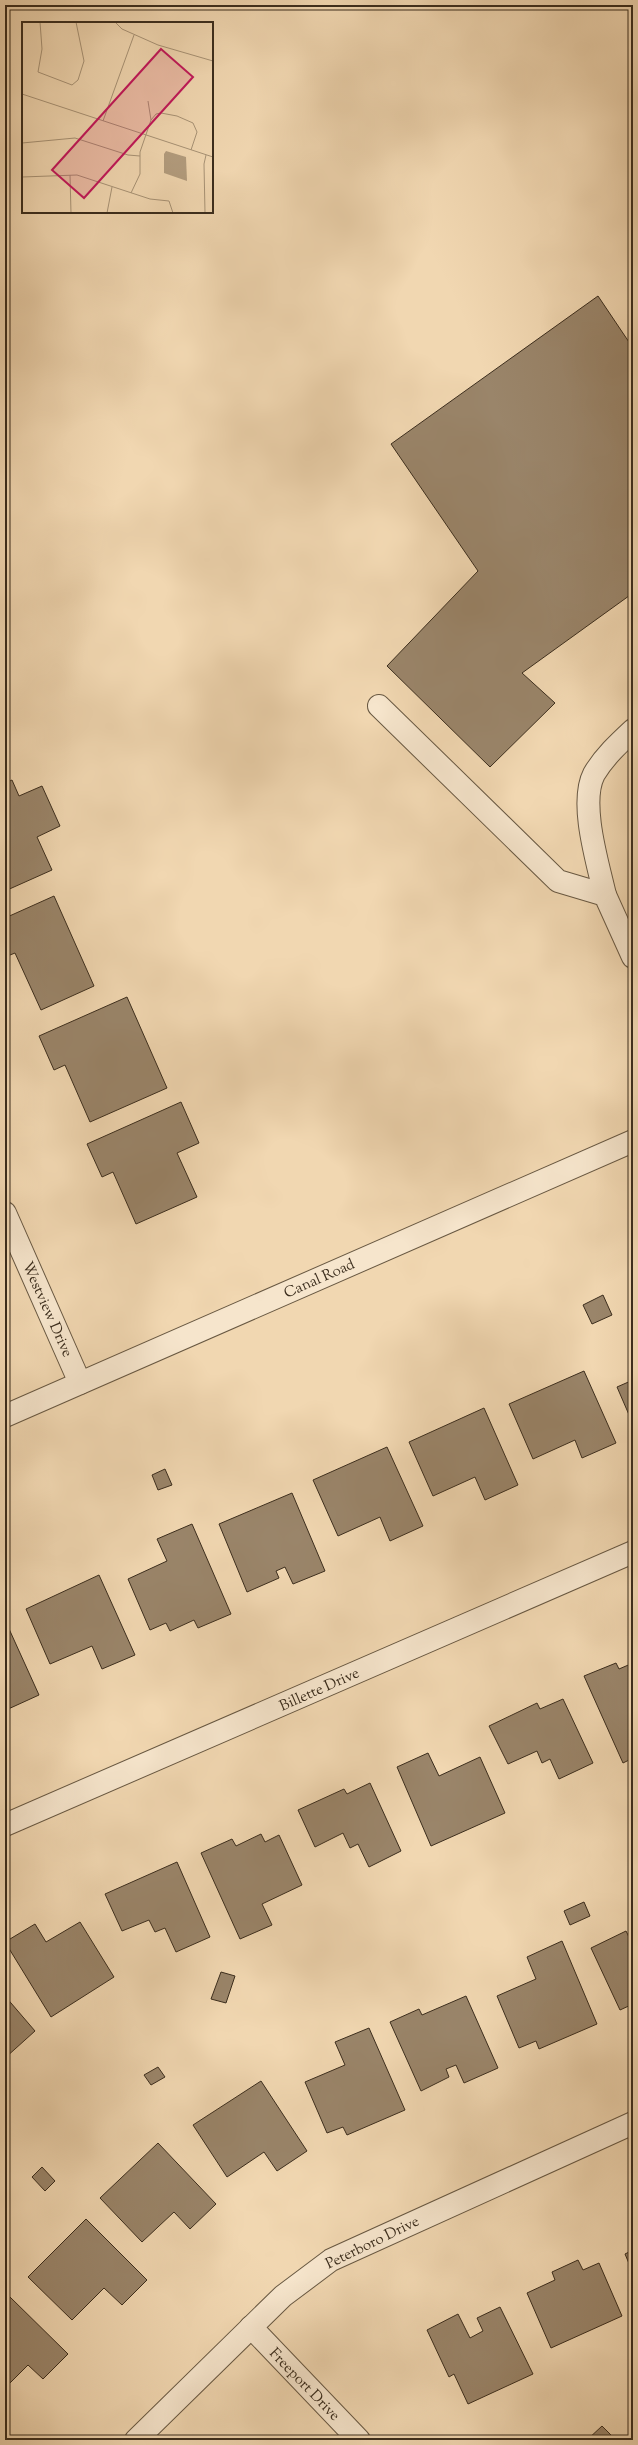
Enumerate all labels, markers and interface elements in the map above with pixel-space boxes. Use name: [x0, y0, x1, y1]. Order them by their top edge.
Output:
inset map: [22, 22, 213, 213]
street label: Canal Road: [281, 1254, 359, 1304]
street label: Westview Drive: [16, 1259, 77, 1361]
street label: Billette Drive: [276, 1663, 363, 1717]
street label: Peterboro Drive: [322, 2212, 423, 2275]
street label: Freeport Drive: [264, 2344, 344, 2426]

